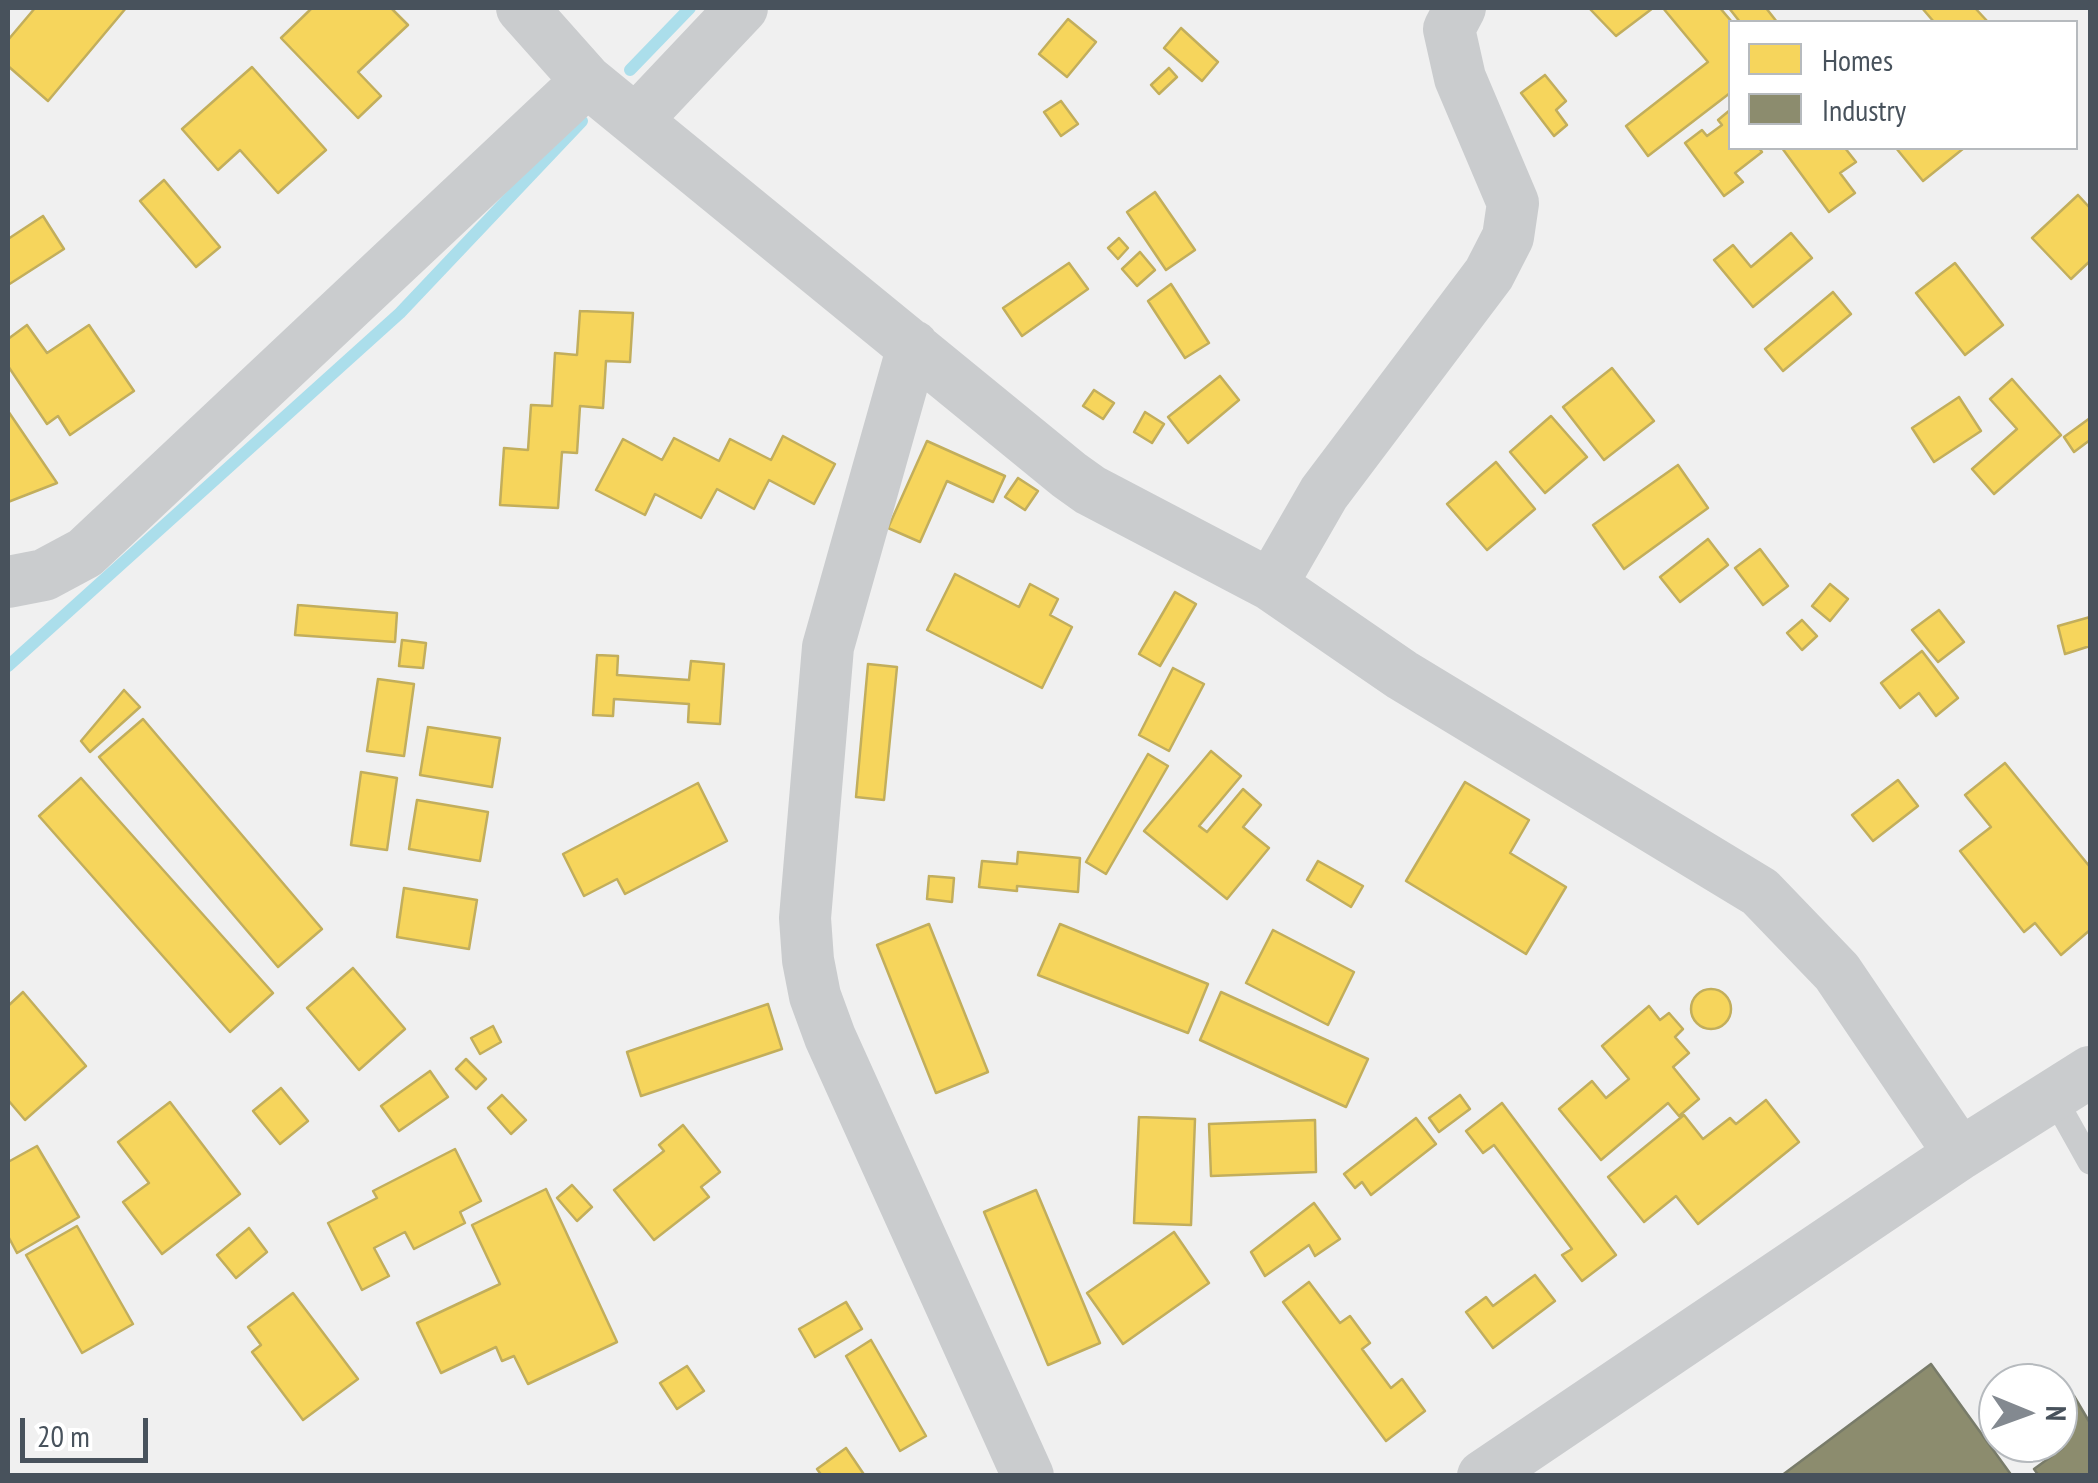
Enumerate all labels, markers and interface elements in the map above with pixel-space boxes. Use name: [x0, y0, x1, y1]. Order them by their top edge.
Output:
legend: [1728, 20, 2078, 150]
text: Homes: [1822, 40, 1893, 79]
text: Industry: [1822, 90, 1906, 129]
north arrow: [1978, 1363, 2078, 1463]
scale bar: [25, 1398, 152, 1460]
text: N: [2038, 1406, 2075, 1421]
text: 20 m: [37, 1416, 90, 1455]

